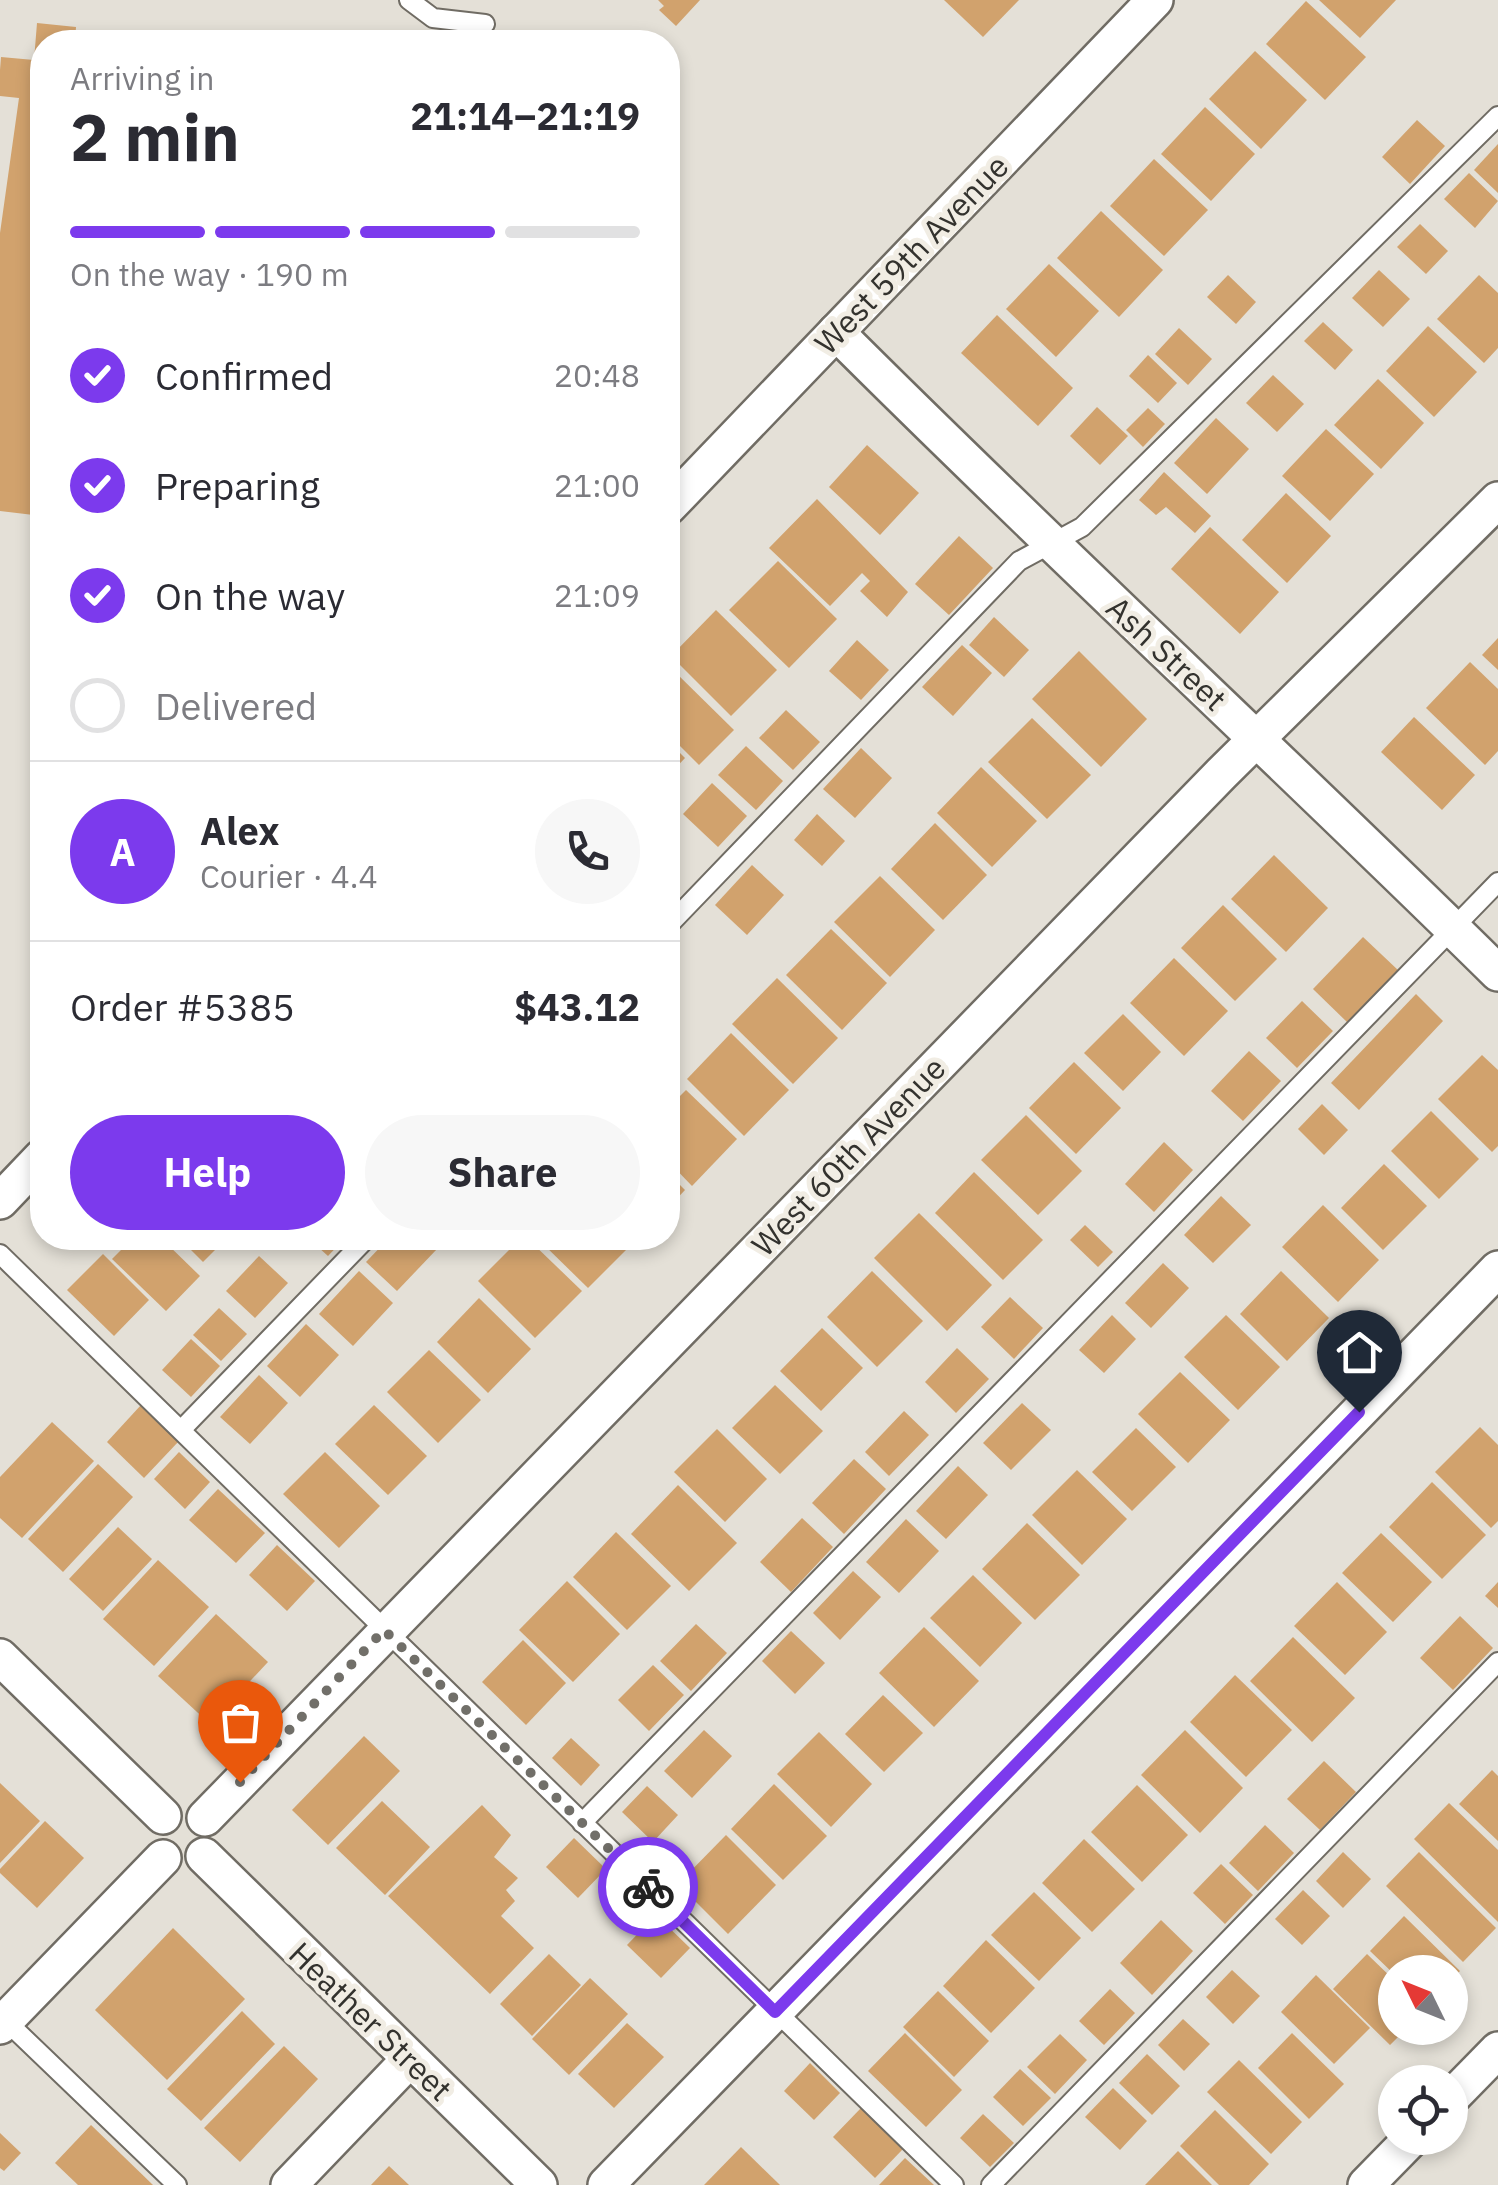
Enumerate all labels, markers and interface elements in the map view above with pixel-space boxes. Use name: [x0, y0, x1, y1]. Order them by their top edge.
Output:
text: Arriving in: [70, 57, 215, 99]
text: 21:14–21:19: [410, 91, 640, 140]
text: 2 min: [70, 94, 240, 179]
street label: West 59th Avenue: [805, 145, 1017, 363]
text: On the way · 190 m: [70, 253, 349, 295]
icon: check: [70, 348, 125, 403]
text: Confirmed: [155, 351, 333, 400]
text: 20:48: [554, 354, 640, 396]
icon: check: [70, 458, 125, 513]
text: Preparing: [155, 461, 320, 510]
text: 21:00: [554, 464, 640, 506]
icon: check: [70, 568, 125, 623]
text: On the way: [155, 571, 345, 620]
text: 21:09: [554, 574, 640, 616]
street label: Ash Street: [1098, 587, 1236, 719]
text: Delivered: [155, 681, 317, 730]
button: phone: [535, 799, 640, 904]
text: Alex: [200, 806, 280, 855]
text: A: [109, 827, 136, 876]
text: Courier · 4.4: [200, 855, 378, 897]
text: Order #5385: [70, 982, 295, 1031]
text: $43.12: [514, 982, 640, 1031]
street label: West 60th Avenue: [742, 1047, 954, 1265]
button: Help: [70, 1115, 345, 1230]
button: Share: [365, 1115, 640, 1230]
pin: [1317, 1310, 1402, 1413]
icon: home: [1332, 1325, 1387, 1380]
pin: [198, 1680, 283, 1783]
icon: bag: [213, 1695, 268, 1750]
courier: [598, 1837, 698, 1937]
icon: bike: [621, 1860, 676, 1915]
street label: Heather Street: [280, 1932, 462, 2110]
north arrow: [1378, 1955, 1468, 2045]
map controls: [1378, 1955, 1468, 2155]
button: locate: [1378, 2065, 1468, 2155]

